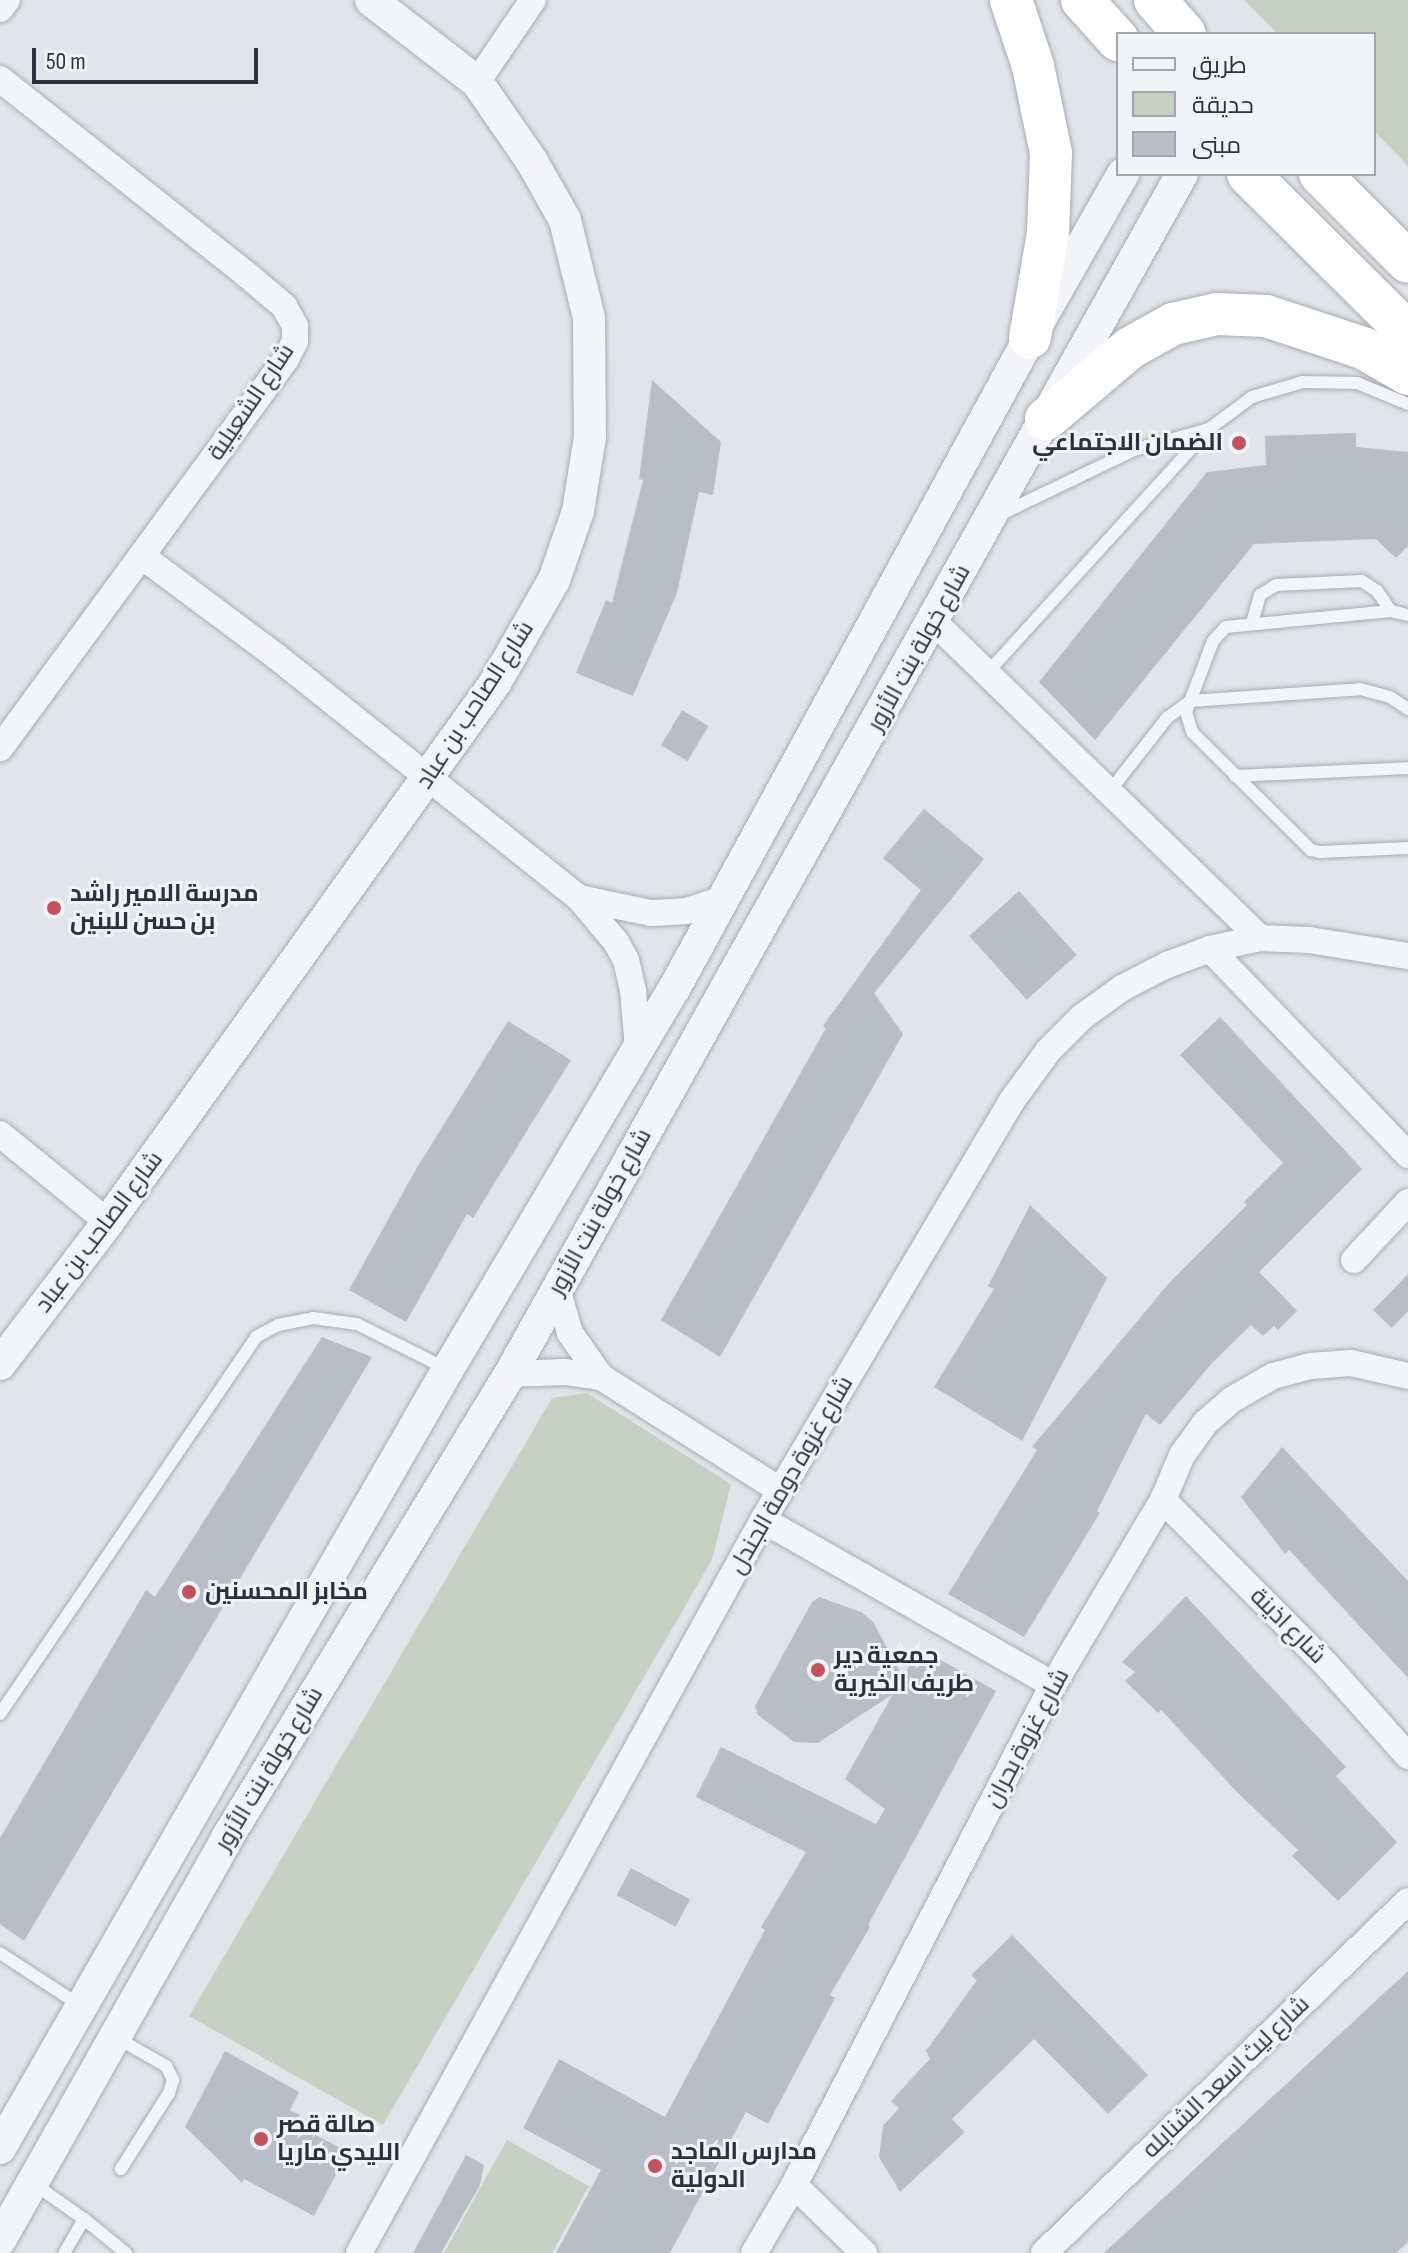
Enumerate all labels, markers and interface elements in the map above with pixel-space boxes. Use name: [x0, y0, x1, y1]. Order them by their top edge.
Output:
scale bar: [36, 32, 262, 82]
legend: [1116, 32, 1376, 176]
text: 50 m: [46, 47, 86, 76]
text: طريق: [1192, 51, 1247, 80]
text: حديقة: [1192, 91, 1254, 120]
text: مبنى: [1192, 131, 1241, 160]
street label: شارع الشعيلية: [201, 338, 301, 466]
place label: الضمان الاجتماعي: [1032, 429, 1223, 457]
marker: الضمان الاجتماعي: [1230, 434, 1248, 452]
street label: شارع خولة بنت الأزور: [861, 560, 977, 736]
street label: شارع الصاحب بن عباد: [410, 616, 540, 794]
place label: مدرسة الامير راشد بن حسن للبنين: [70, 880, 259, 936]
marker: مدرسة الامير راشد بن حسن للبنين: [45, 899, 63, 917]
street label: شارع خولة بنت الأزور: [542, 1124, 658, 1300]
street label: شارع الصاحب بن عباد: [29, 1146, 169, 1318]
street label: شارع غزوة دومة الجندل: [723, 1371, 859, 1579]
place label: مخابز المحسنين: [205, 1578, 368, 1606]
street label: شارع اذينة: [1244, 1582, 1332, 1670]
marker: مخابز المحسنين: [180, 1583, 198, 1601]
place label: جمعية دير طريف الخيرية: [834, 1642, 974, 1698]
marker: جمعية دير طريف الخيرية: [809, 1661, 827, 1679]
street label: شارع غزوة بحران: [978, 1664, 1076, 1812]
street label: شارع خولة بنت الأزور: [209, 1682, 329, 1856]
street label: شارع ليث اسعد الشنابله: [1136, 1990, 1316, 2164]
place label: صالة قصر الليدي ماريا: [277, 2111, 400, 2167]
marker: صالة قصر الليدي ماريا: [252, 2130, 270, 2148]
place label: مدارس الماجد الدولية: [671, 2138, 817, 2194]
marker: مدارس الماجد الدولية: [646, 2157, 664, 2175]

